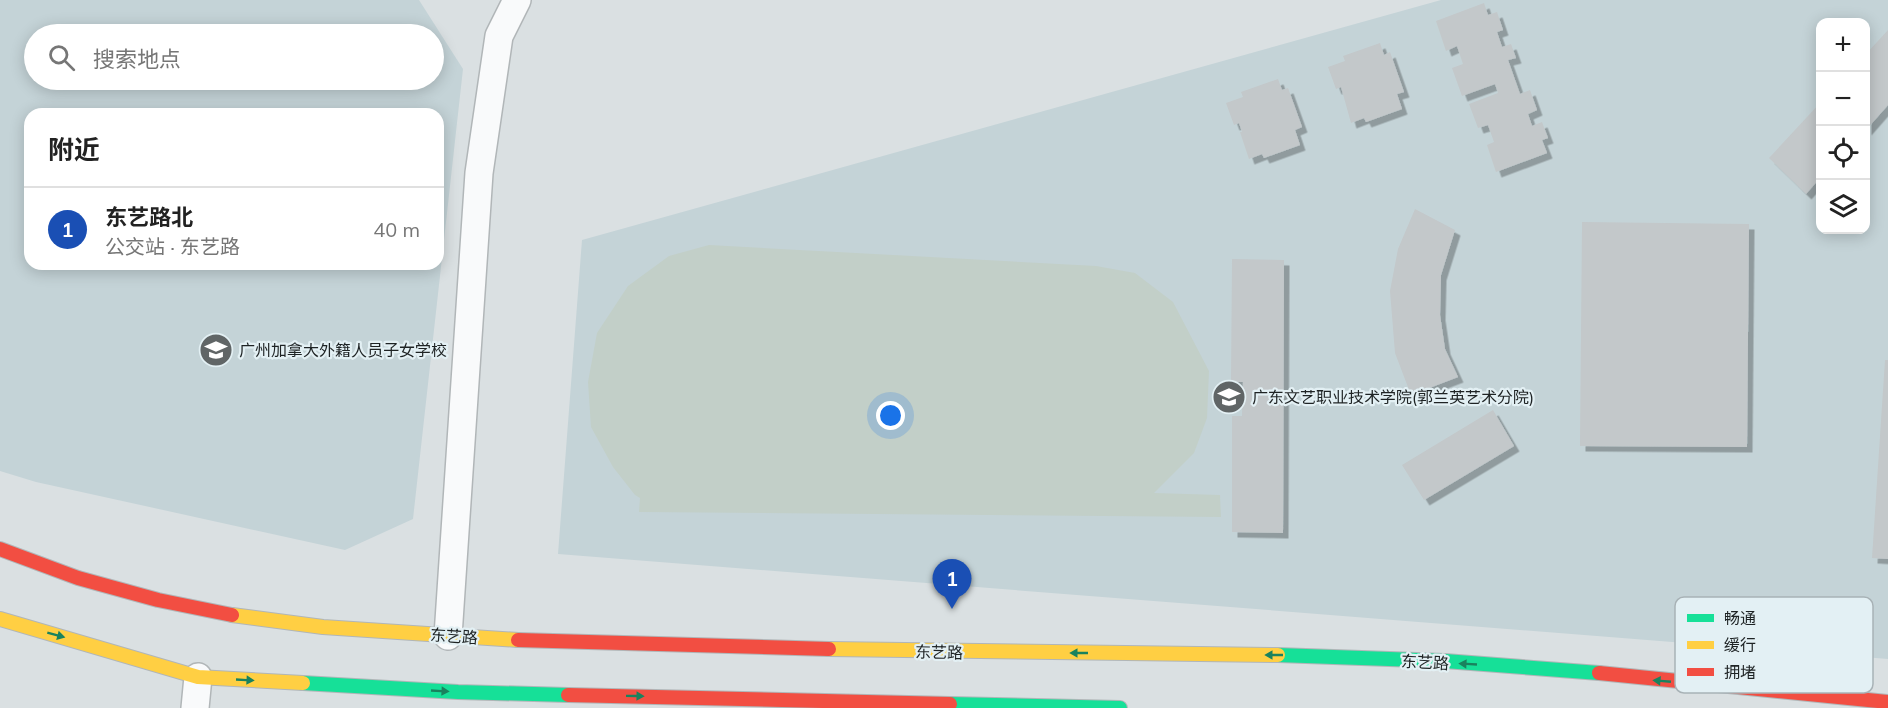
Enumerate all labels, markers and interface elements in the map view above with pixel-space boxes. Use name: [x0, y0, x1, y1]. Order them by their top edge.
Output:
map controls: [1816, 18, 1870, 234]
button: +: [1816, 18, 1870, 72]
search box: [24, 24, 444, 90]
icon: search: [45, 41, 78, 74]
text: 搜索地点: [93, 45, 181, 73]
button: −: [1816, 72, 1870, 126]
button: locate: [1816, 126, 1870, 180]
text: 附近: [48, 133, 100, 166]
button: layers: [1816, 180, 1870, 234]
text: 东艺路北: [105, 203, 193, 231]
text: 1: [62, 217, 74, 242]
text: 40 m: [373, 217, 420, 242]
text: 公交站 · 东艺路: [105, 234, 240, 259]
school or university icon: 广州加拿大外籍人员子女学校: [198, 332, 234, 368]
place label: 广州加拿大外籍人员子女学校: [239, 340, 447, 360]
school or university icon: 广东文艺职业技术学院(郭兰英艺术分院): [1211, 379, 1247, 415]
place label: 广东文艺职业技术学院(郭兰英艺术分院): [1252, 387, 1534, 407]
your location: [876, 401, 905, 430]
pin: 1: [932, 560, 972, 609]
legend: [1675, 597, 1873, 693]
text: 畅通: [1724, 608, 1756, 628]
street label: 东艺路: [429, 624, 479, 648]
one-way arrow: [47, 631, 65, 640]
text: 缓行: [1724, 635, 1756, 655]
street label: 东艺路: [915, 642, 963, 662]
one-way arrow: [1069, 648, 1088, 658]
one-way arrow: [1264, 650, 1283, 659]
street label: 东艺路: [1401, 651, 1449, 673]
one-way arrow: [1459, 659, 1478, 669]
text: 拥堵: [1724, 662, 1756, 682]
one-way arrow: [236, 675, 255, 684]
one-way arrow: [1653, 676, 1672, 686]
one-way arrow: [430, 687, 449, 696]
one-way arrow: [625, 692, 644, 701]

